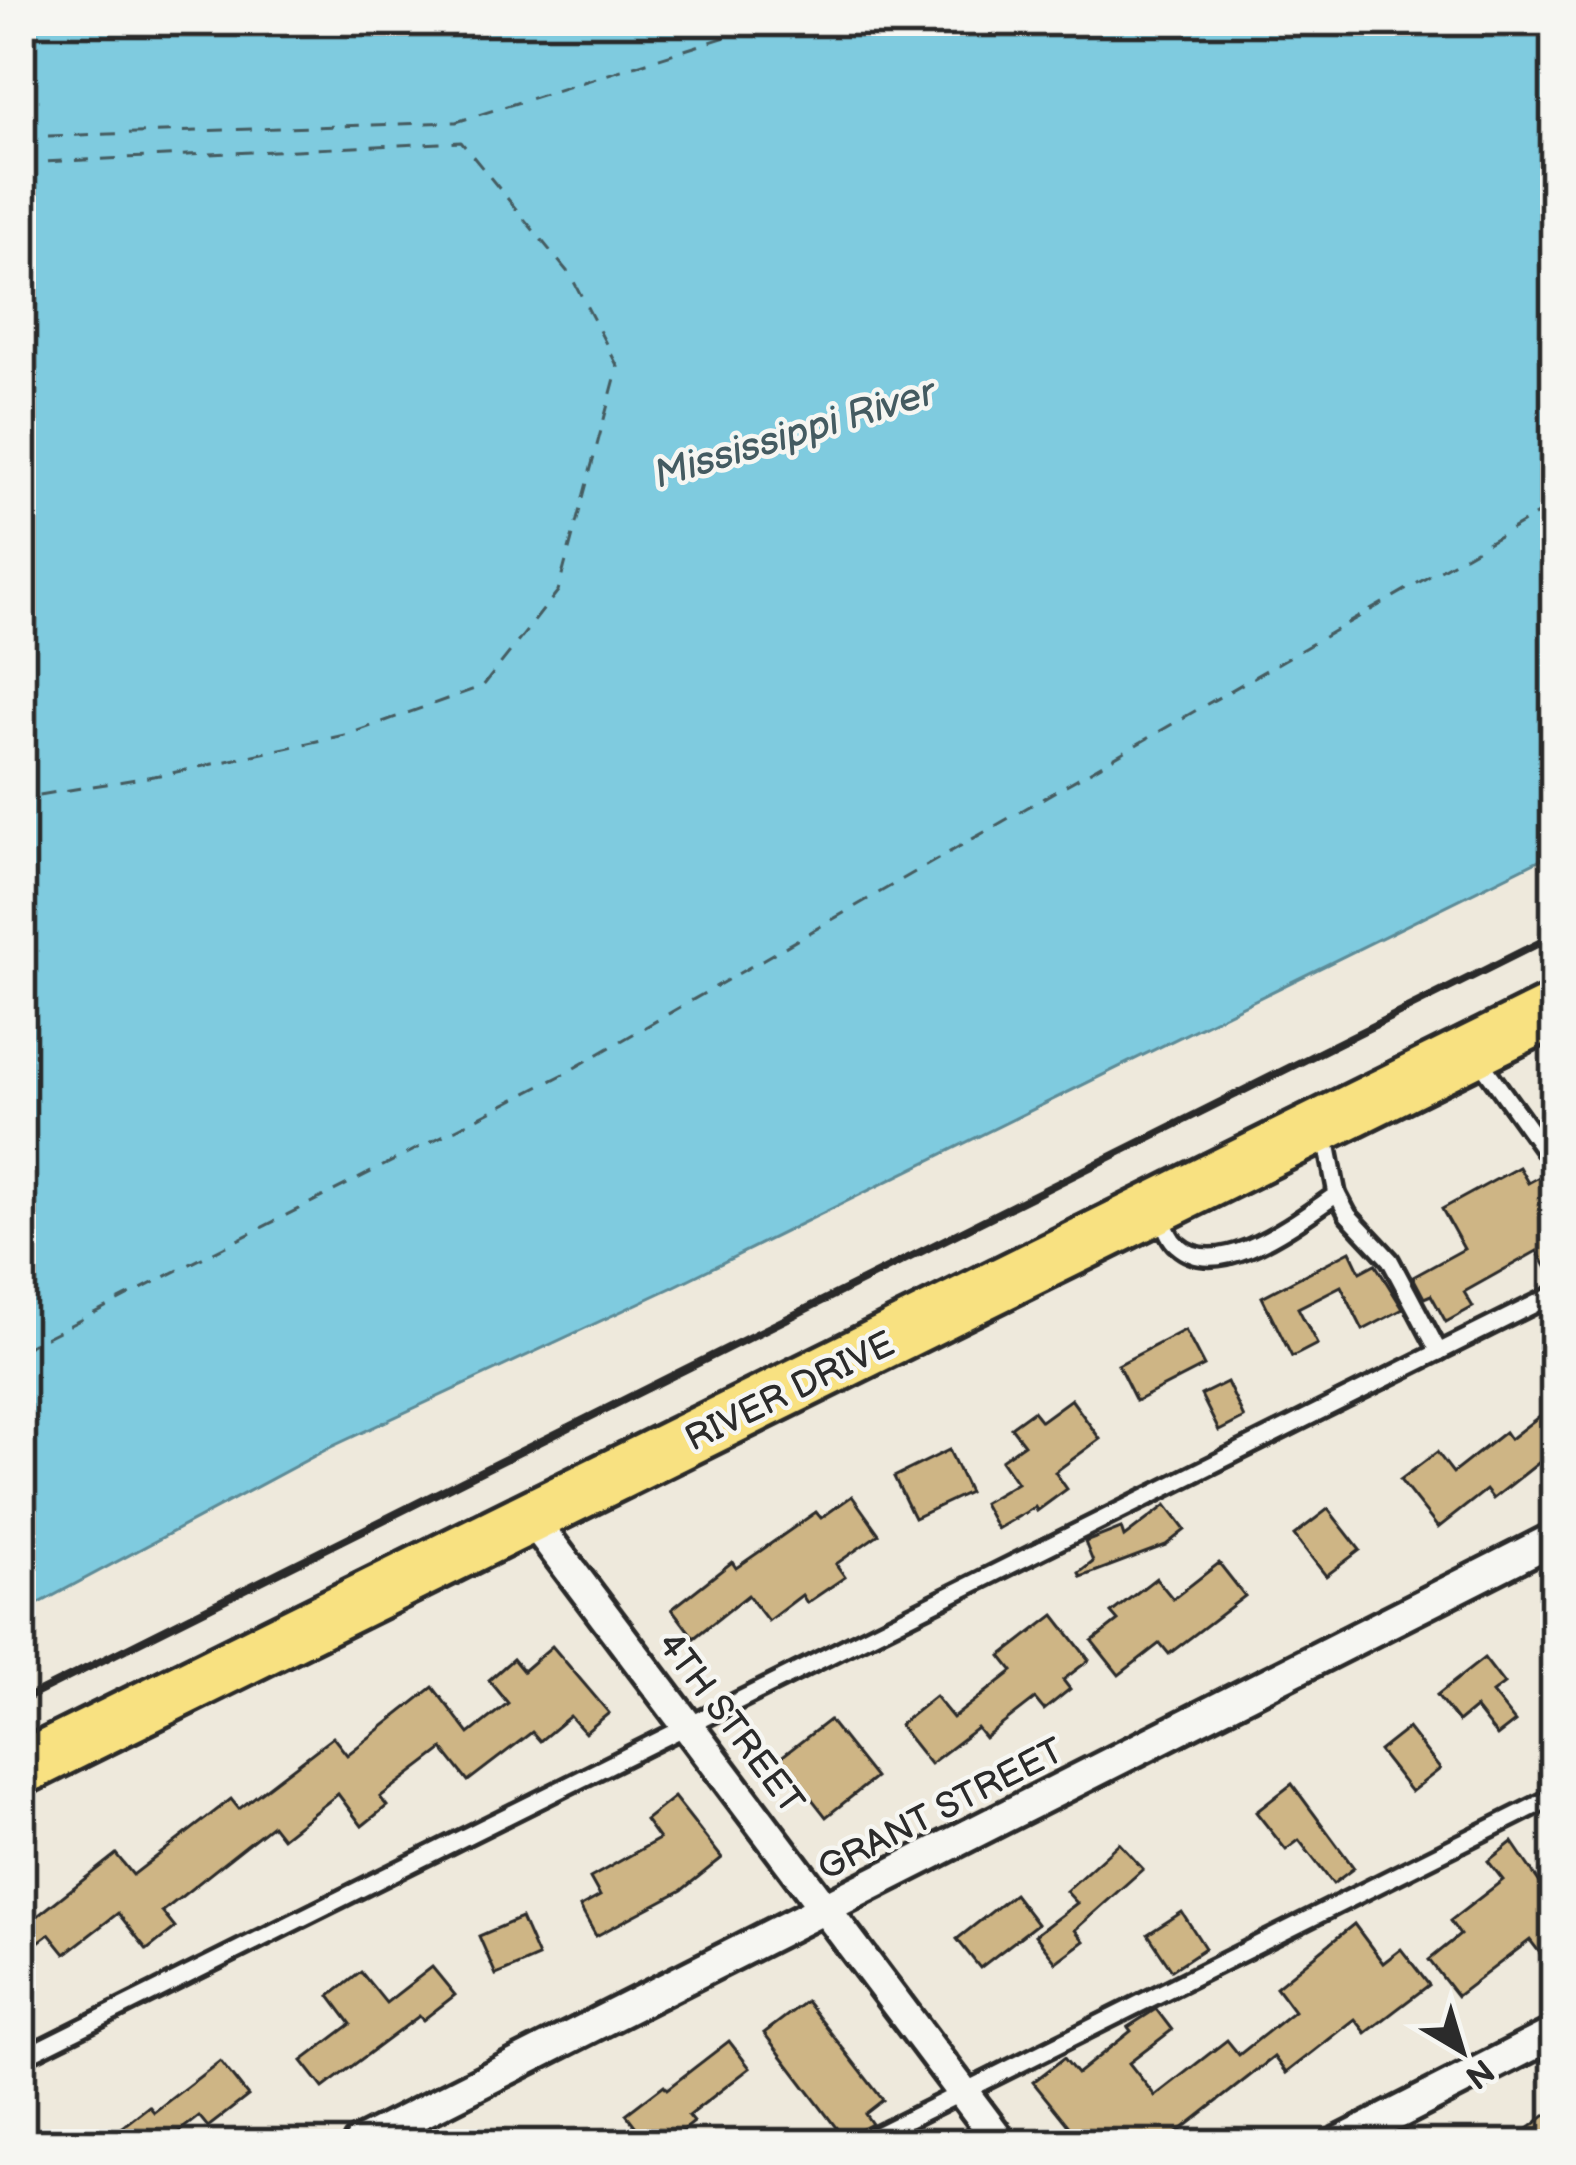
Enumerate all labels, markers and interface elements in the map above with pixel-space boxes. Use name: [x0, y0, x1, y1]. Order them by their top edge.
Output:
water label: Mississippi River: [648, 368, 944, 499]
street label: RIVER DRIVE: [679, 1323, 902, 1461]
street label: 4TH STREET: [648, 1624, 812, 1823]
street label: GRANT STREET: [811, 1730, 1071, 1891]
north arrow: [1402, 1991, 1522, 2111]
text: N: [1457, 2050, 1501, 2096]

